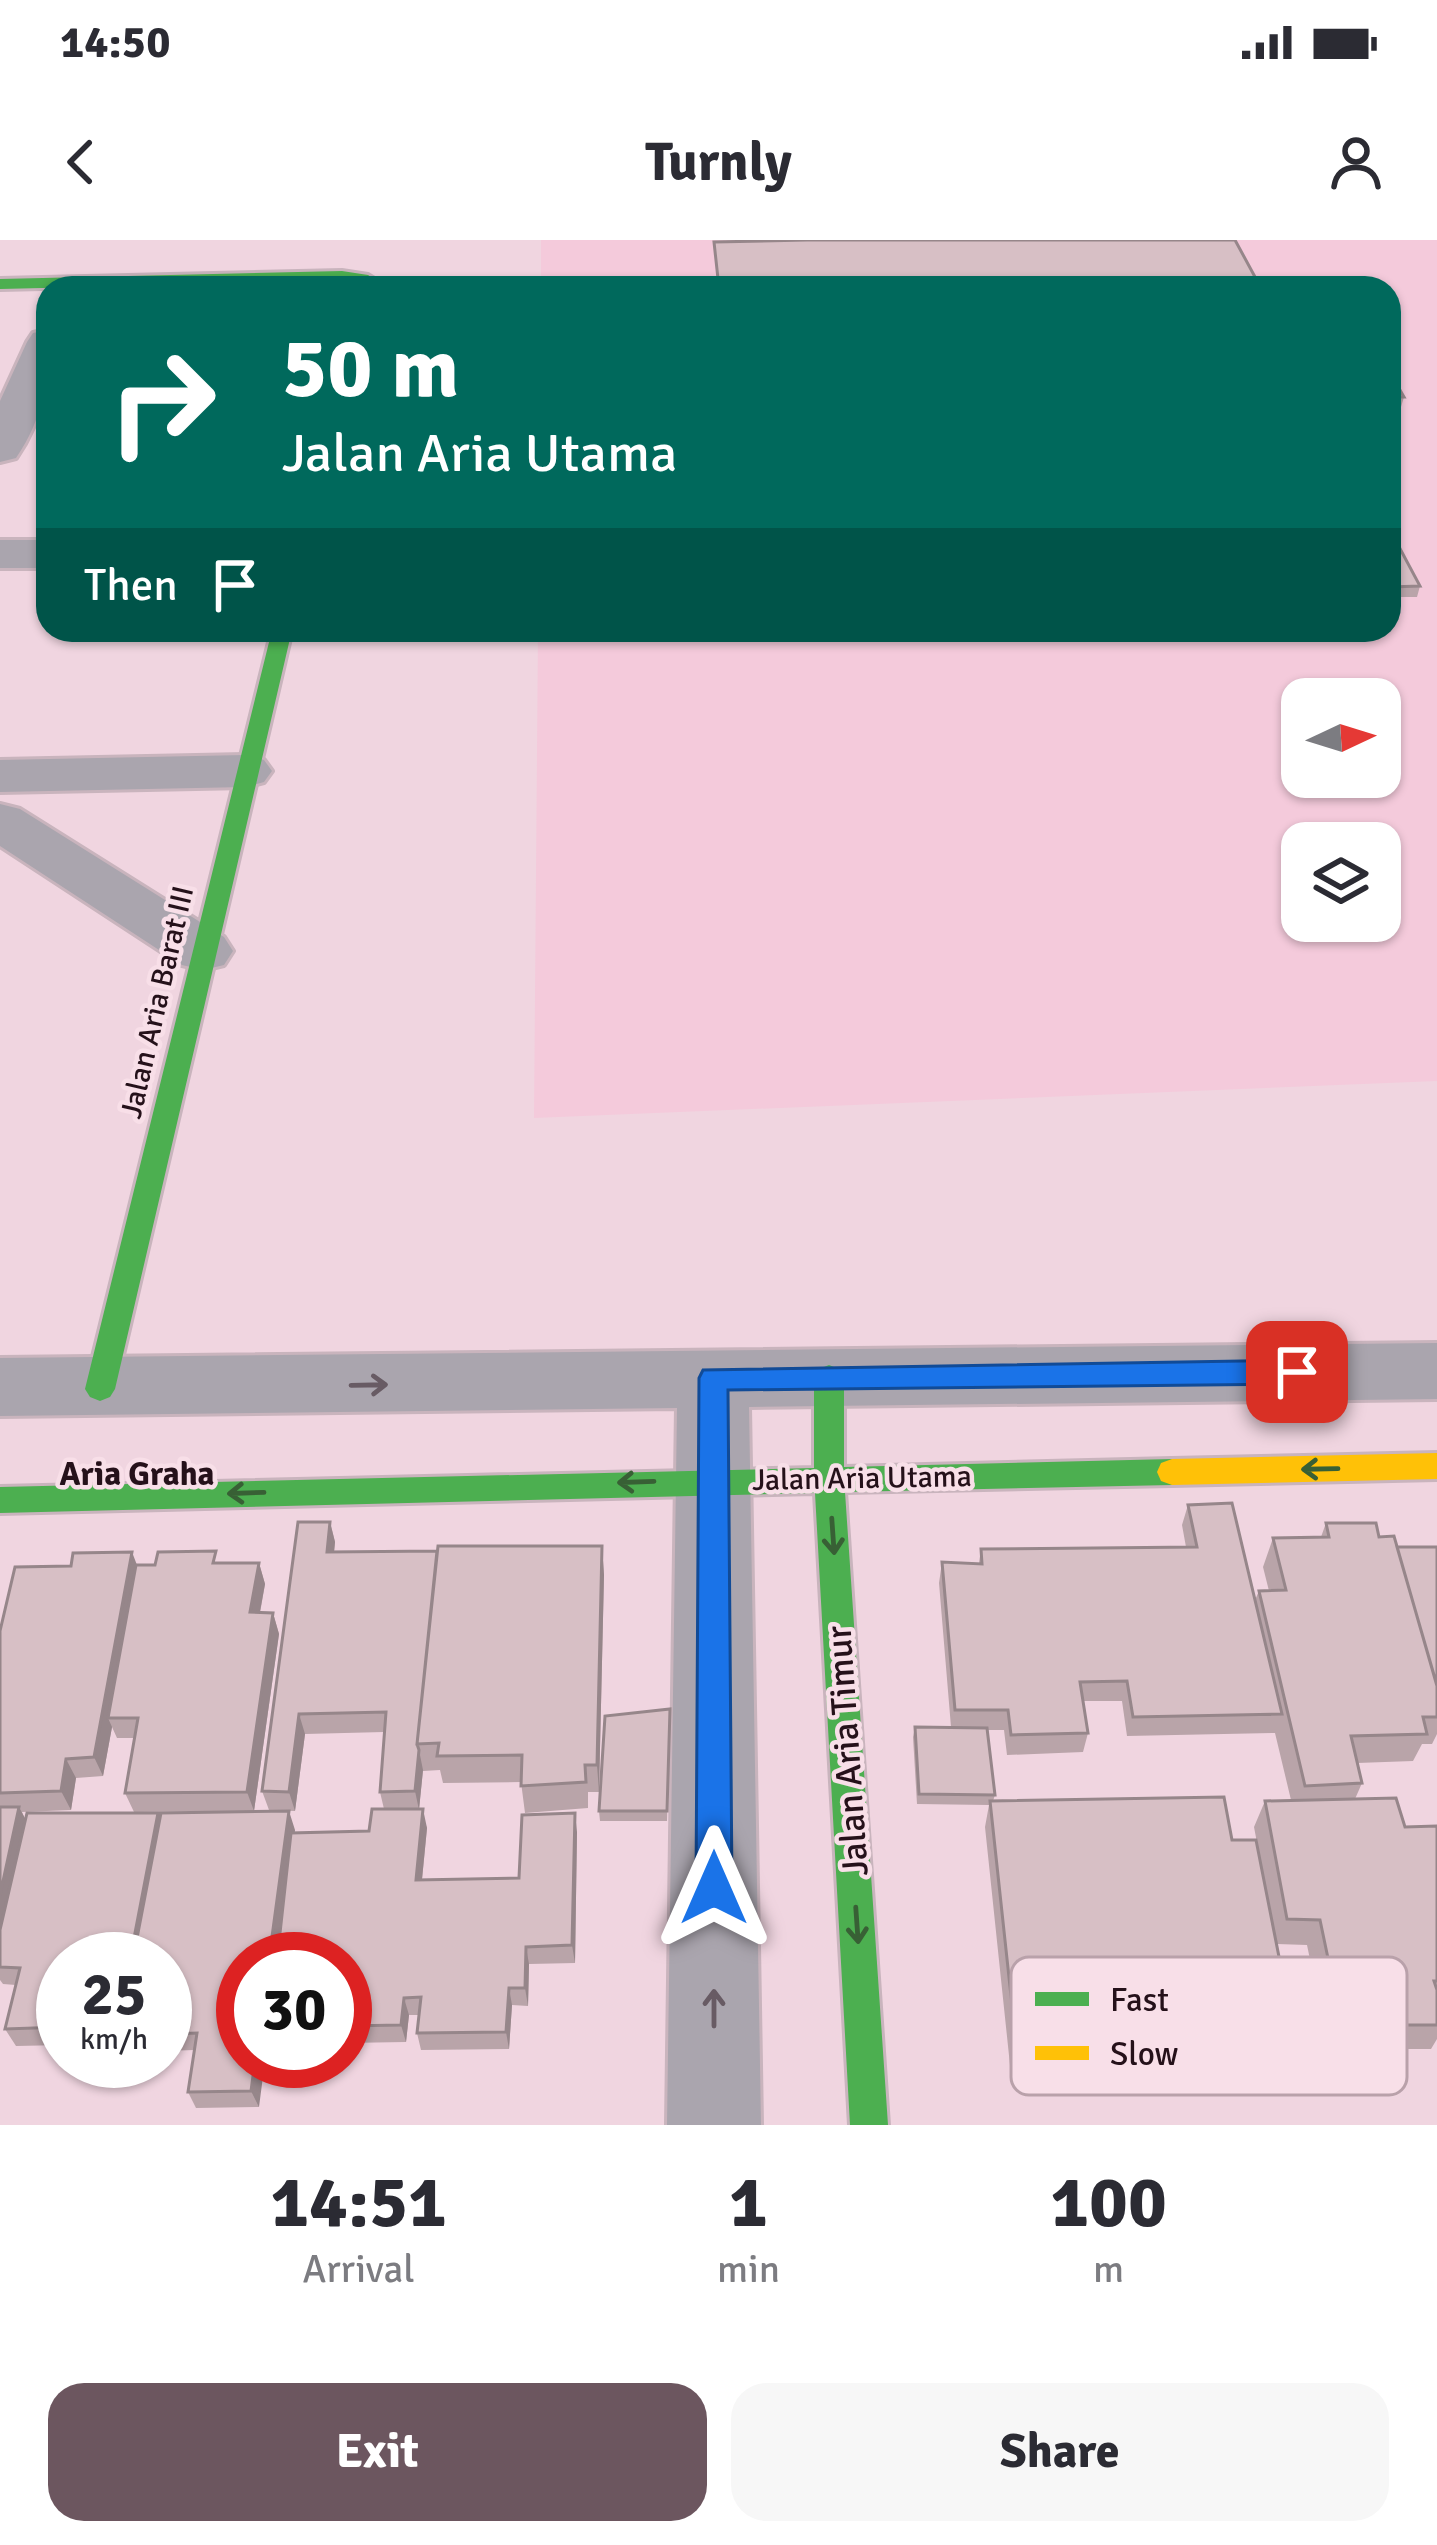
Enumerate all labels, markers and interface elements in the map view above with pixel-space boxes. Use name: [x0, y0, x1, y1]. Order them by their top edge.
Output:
text: 14:50: [60, 15, 170, 70]
icon: back: [48, 129, 114, 195]
text: Turnly: [645, 129, 792, 196]
icon: person: [1323, 129, 1389, 195]
text: 50 m: [282, 317, 459, 421]
icon: right: [84, 324, 240, 480]
text: Jalan Aria Utama: [282, 420, 677, 487]
icon: arrive: [202, 552, 268, 618]
text: Then: [84, 558, 178, 613]
north arrow: [1281, 678, 1401, 798]
map controls: [1281, 678, 1401, 942]
button: layers: [1281, 822, 1401, 942]
street label: Jalan Aria Barat III: [113, 882, 202, 1122]
pin: [1246, 1321, 1348, 1423]
icon: arrive: [1264, 1339, 1330, 1405]
one-way arrow: [349, 1373, 388, 1396]
district label: Aria Graha: [60, 1454, 215, 1495]
one-way arrow: [1301, 1457, 1340, 1480]
street label: Jalan Aria Utama: [752, 1458, 972, 1499]
one-way arrow: [617, 1471, 656, 1494]
one-way arrow: [227, 1482, 266, 1505]
one-way arrow: [822, 1516, 845, 1555]
street label: Jalan Aria Timur: [816, 1623, 879, 1878]
position arrow: [651, 1825, 777, 1951]
one-way arrow: [846, 1905, 869, 1944]
speed limit sign: 30: [216, 1932, 372, 2088]
legend: [1011, 1957, 1407, 2095]
text: 25: [82, 1958, 146, 2032]
text: Fast: [1110, 1980, 1169, 2021]
one-way arrow: [703, 1989, 725, 2028]
text: km/h: [80, 2021, 148, 2058]
text: Slow: [1110, 2034, 1179, 2075]
text: 14:51: [270, 2158, 447, 2247]
text: 1: [729, 2158, 768, 2247]
text: 100: [1050, 2158, 1167, 2247]
text: Arrival: [302, 2245, 415, 2293]
text: min: [717, 2245, 780, 2293]
text: m: [1093, 2245, 1124, 2293]
button: Exit: [48, 2383, 707, 2521]
button: Share: [731, 2383, 1389, 2521]

